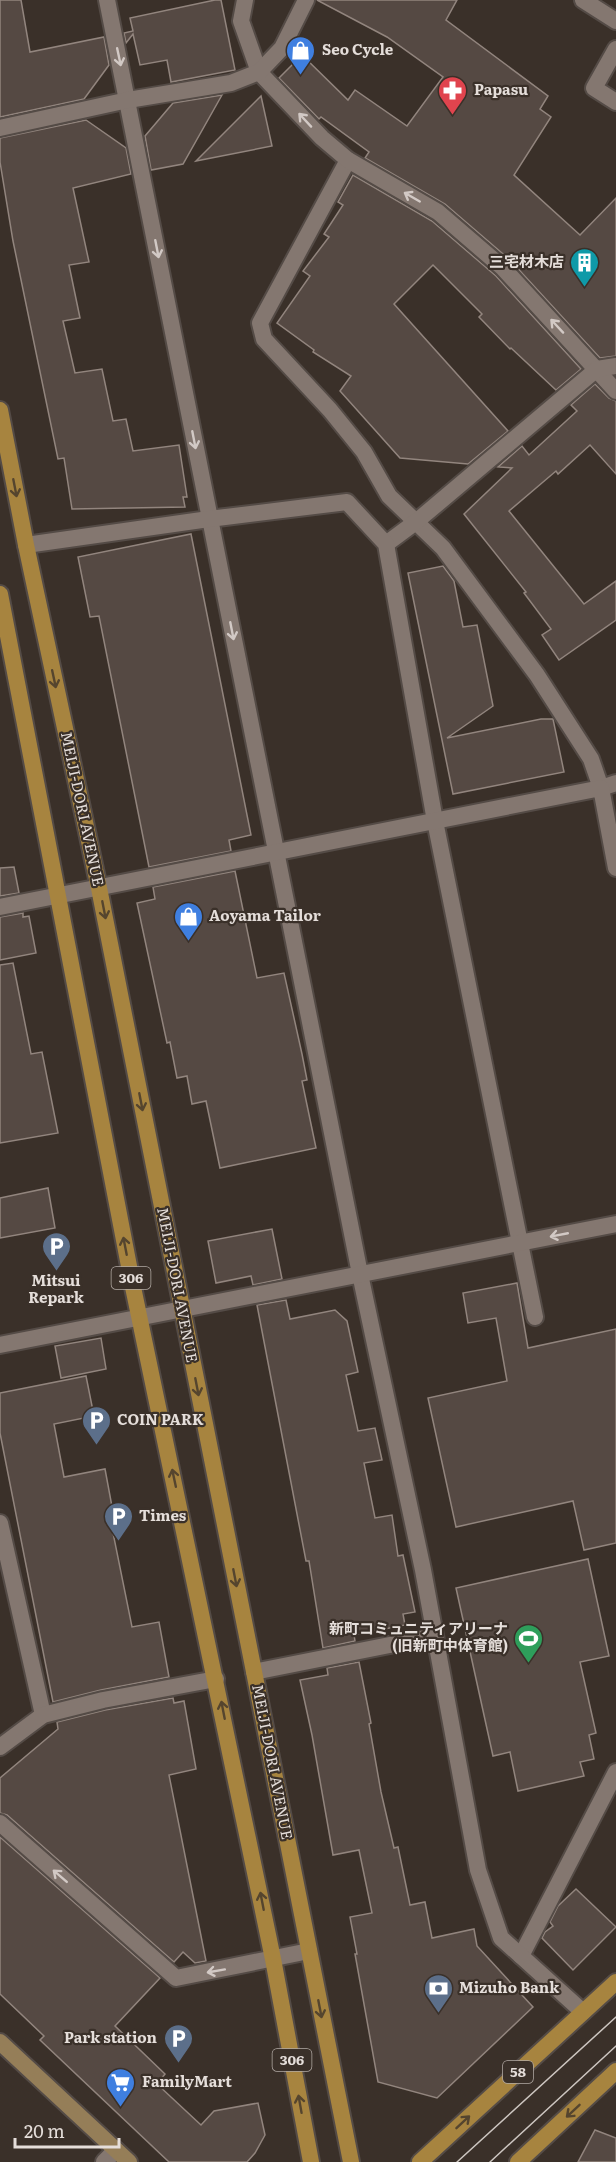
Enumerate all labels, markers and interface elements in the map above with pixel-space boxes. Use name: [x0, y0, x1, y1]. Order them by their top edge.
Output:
shop icon: Seo Cycle: [285, 34, 317, 76]
place label: Seo Cycle: [322, 37, 394, 60]
one-way arrow: [114, 47, 125, 67]
pharmacy icon: Papasu: [437, 74, 469, 116]
place label: Papasu: [474, 77, 528, 100]
one-way arrow: [298, 113, 312, 128]
one-way arrow: [404, 191, 421, 203]
one-way arrow: [152, 238, 163, 258]
building icon: 三宅材木店: [569, 246, 601, 288]
place label: 三宅材木店: [489, 249, 564, 272]
one-way arrow: [550, 319, 564, 334]
one-way arrow: [189, 430, 200, 449]
one-way arrow: [10, 477, 21, 497]
one-way arrow: [227, 621, 238, 641]
one-way arrow: [49, 669, 61, 688]
street label: MEIJI-DORI AVENUE: [56, 729, 111, 888]
one-way arrow: [99, 900, 110, 920]
shop icon: Aoyama Tailor: [172, 900, 204, 942]
place label: Aoyama Tailor: [209, 903, 321, 926]
one-way arrow: [136, 1092, 147, 1111]
street label: MEIJI-DORI AVENUE: [152, 1205, 205, 1364]
parking icon: Mitsui Repark: [40, 1230, 72, 1272]
one-way arrow: [549, 1230, 569, 1241]
one-way arrow: [119, 1237, 130, 1257]
road number: 306: [112, 1267, 150, 1289]
place label: Mitsui Repark: [28, 1268, 85, 1308]
one-way arrow: [192, 1377, 203, 1396]
parking icon: COIN PARK: [80, 1404, 112, 1446]
place label: COIN PARK: [117, 1407, 204, 1430]
one-way arrow: [167, 1469, 179, 1488]
parking icon: Times: [102, 1500, 134, 1542]
place label: Times: [139, 1503, 187, 1526]
one-way arrow: [230, 1568, 241, 1587]
place label: 新町コミュニティアリーナ (旧新町中体育館): [329, 1616, 508, 1656]
sports icon: 新町コミュニティアリーナ (旧新町中体育館): [513, 1622, 545, 1664]
street label: MEIJI-DORI AVENUE: [247, 1682, 300, 1841]
one-way arrow: [217, 1701, 228, 1720]
one-way arrow: [53, 1869, 68, 1883]
one-way arrow: [256, 1892, 267, 1912]
one-way arrow: [207, 1965, 226, 1976]
bank icon: Mizuho Bank: [422, 1972, 454, 2014]
place label: Mizuho Bank: [459, 1975, 560, 1998]
one-way arrow: [315, 1998, 326, 2018]
parking icon: Park station: [162, 2022, 194, 2064]
place label: Park station: [64, 2025, 158, 2048]
road number: 306: [272, 2049, 312, 2071]
road number: 58: [503, 2061, 533, 2083]
supermarket icon: FamilyMart: [105, 2066, 137, 2108]
place label: FamilyMart: [142, 2069, 232, 2092]
one-way arrow: [294, 2095, 305, 2115]
one-way arrow: [566, 2103, 581, 2118]
scale bar: [15, 2111, 118, 2149]
one-way arrow: [455, 2116, 470, 2130]
text: 20 m: [24, 2117, 65, 2144]

